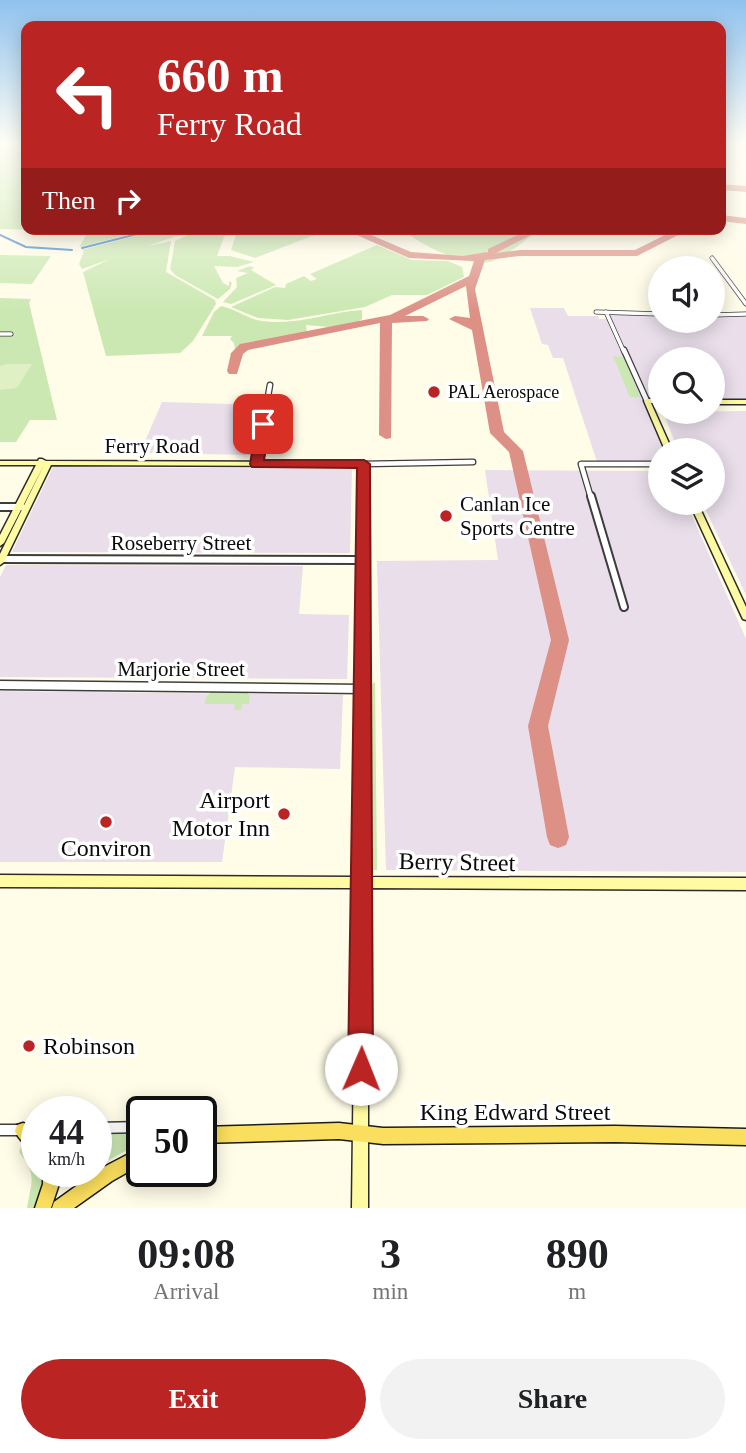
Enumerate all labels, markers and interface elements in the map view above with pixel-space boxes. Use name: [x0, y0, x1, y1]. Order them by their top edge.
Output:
text: 660 m: [157, 48, 284, 103]
icon: left: [42, 49, 133, 140]
text: Ferry Road: [157, 106, 302, 142]
icon: right: [109, 182, 147, 220]
text: Then: [42, 186, 95, 215]
map controls: [648, 256, 725, 515]
button: sound: [648, 256, 725, 333]
button: search: [648, 347, 725, 424]
place label: PAL Aerospace: [448, 382, 559, 402]
marker: PAL Aerospace: [426, 384, 442, 400]
pin: [233, 394, 293, 454]
icon: arrive: [244, 405, 282, 443]
street label: Ferry Road: [104, 434, 200, 458]
button: layers: [648, 438, 725, 515]
place label: Canlan Ice Sports Centre: [460, 492, 575, 540]
marker: Canlan Ice Sports Centre: [438, 508, 454, 524]
street label: Roseberry Street: [111, 531, 251, 555]
street label: Marjorie Street: [117, 657, 245, 681]
place label: Airport Motor Inn: [172, 787, 270, 841]
marker: Airport Motor Inn: [276, 806, 292, 822]
marker: Conviron: [98, 814, 114, 830]
place label: Conviron: [61, 835, 151, 861]
street label: Berry Street: [398, 848, 516, 876]
position arrow: [324, 1032, 398, 1106]
place label: Robinson: [43, 1033, 135, 1059]
marker: Robinson: [21, 1038, 37, 1054]
speed limit sign: 50: [126, 1096, 217, 1187]
street label: King Edward Street: [420, 1099, 611, 1125]
text: 44: [49, 1113, 84, 1152]
text: km/h: [48, 1149, 85, 1169]
text: 09:08: [137, 1231, 235, 1277]
text: 3: [380, 1231, 401, 1277]
text: 890: [546, 1231, 609, 1277]
text: Arrival: [153, 1279, 220, 1304]
text: min: [373, 1279, 408, 1304]
text: m: [568, 1279, 586, 1304]
button: Exit: [21, 1359, 366, 1439]
button: Share: [380, 1359, 725, 1439]

